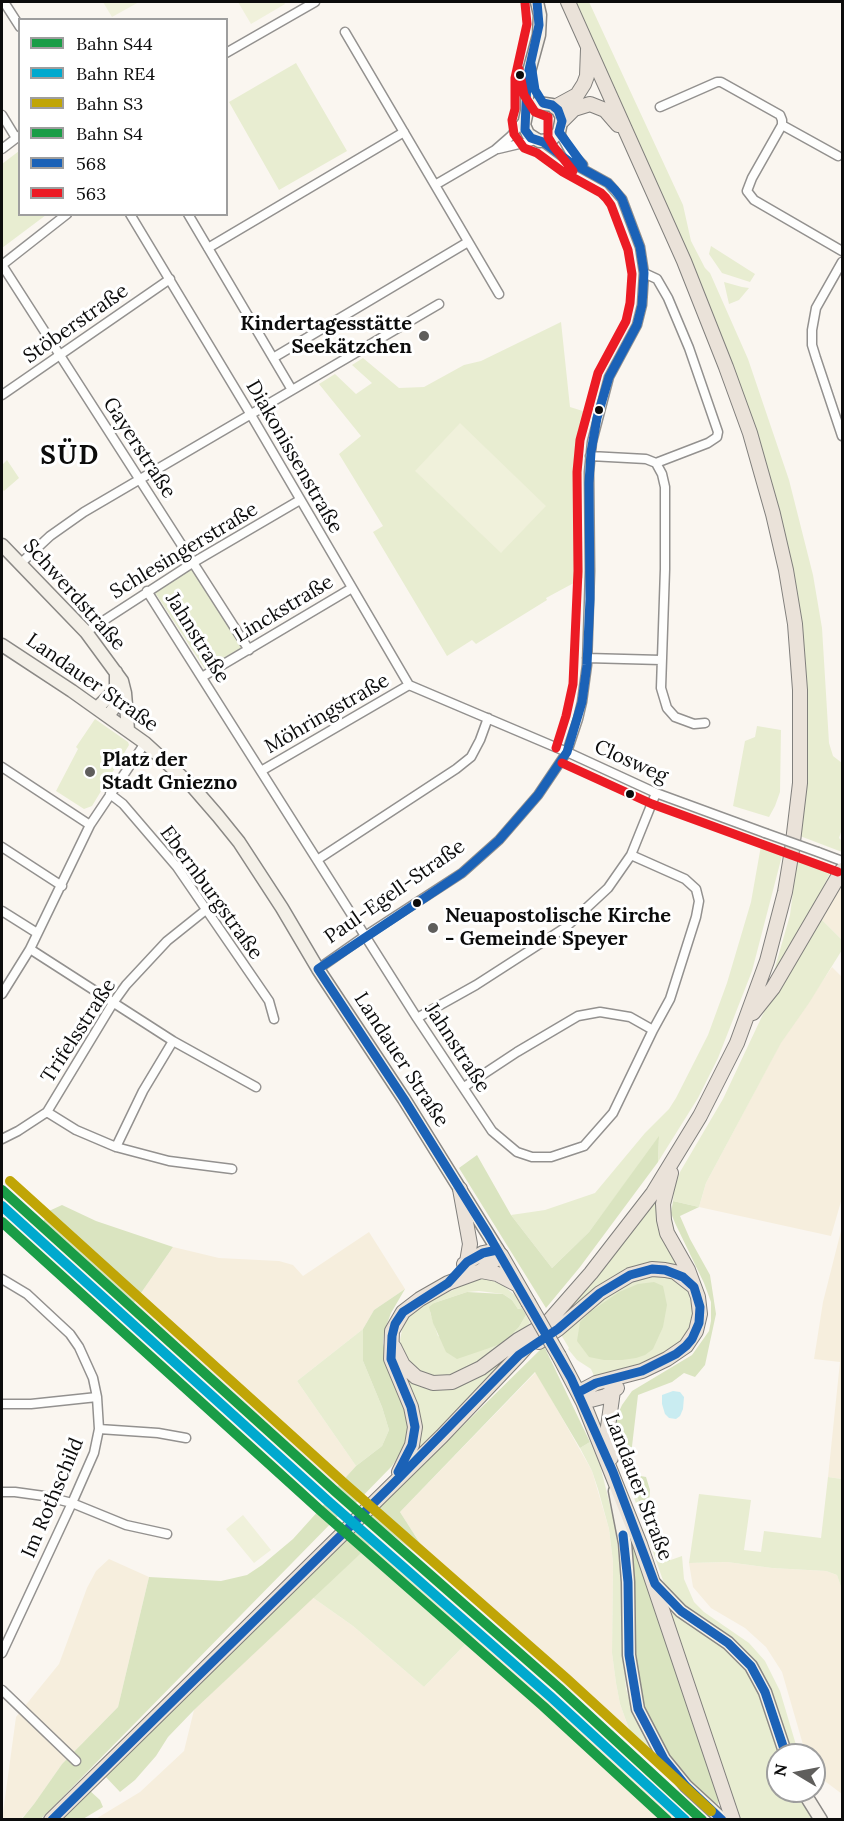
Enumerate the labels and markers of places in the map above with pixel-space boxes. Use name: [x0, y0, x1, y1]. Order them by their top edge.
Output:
unlabelled marker: [514, 69, 526, 81]
place label: Kindertagesstätte Seekätzchen: [240, 312, 412, 359]
marker: Kindertagesstätte Seekätzchen: [417, 329, 431, 343]
unlabelled marker: [593, 404, 605, 416]
place label: Platz der Stadt Gniezno: [102, 748, 237, 795]
marker: Platz der Stadt Gniezno: [83, 765, 97, 779]
unlabelled marker: [624, 788, 636, 800]
unlabelled marker: [411, 897, 423, 909]
place label: Neuapostolische Kirche - Gemeinde Speyer: [445, 904, 671, 951]
marker: Neuapostolische Kirche - Gemeinde Speyer: [426, 921, 440, 935]

